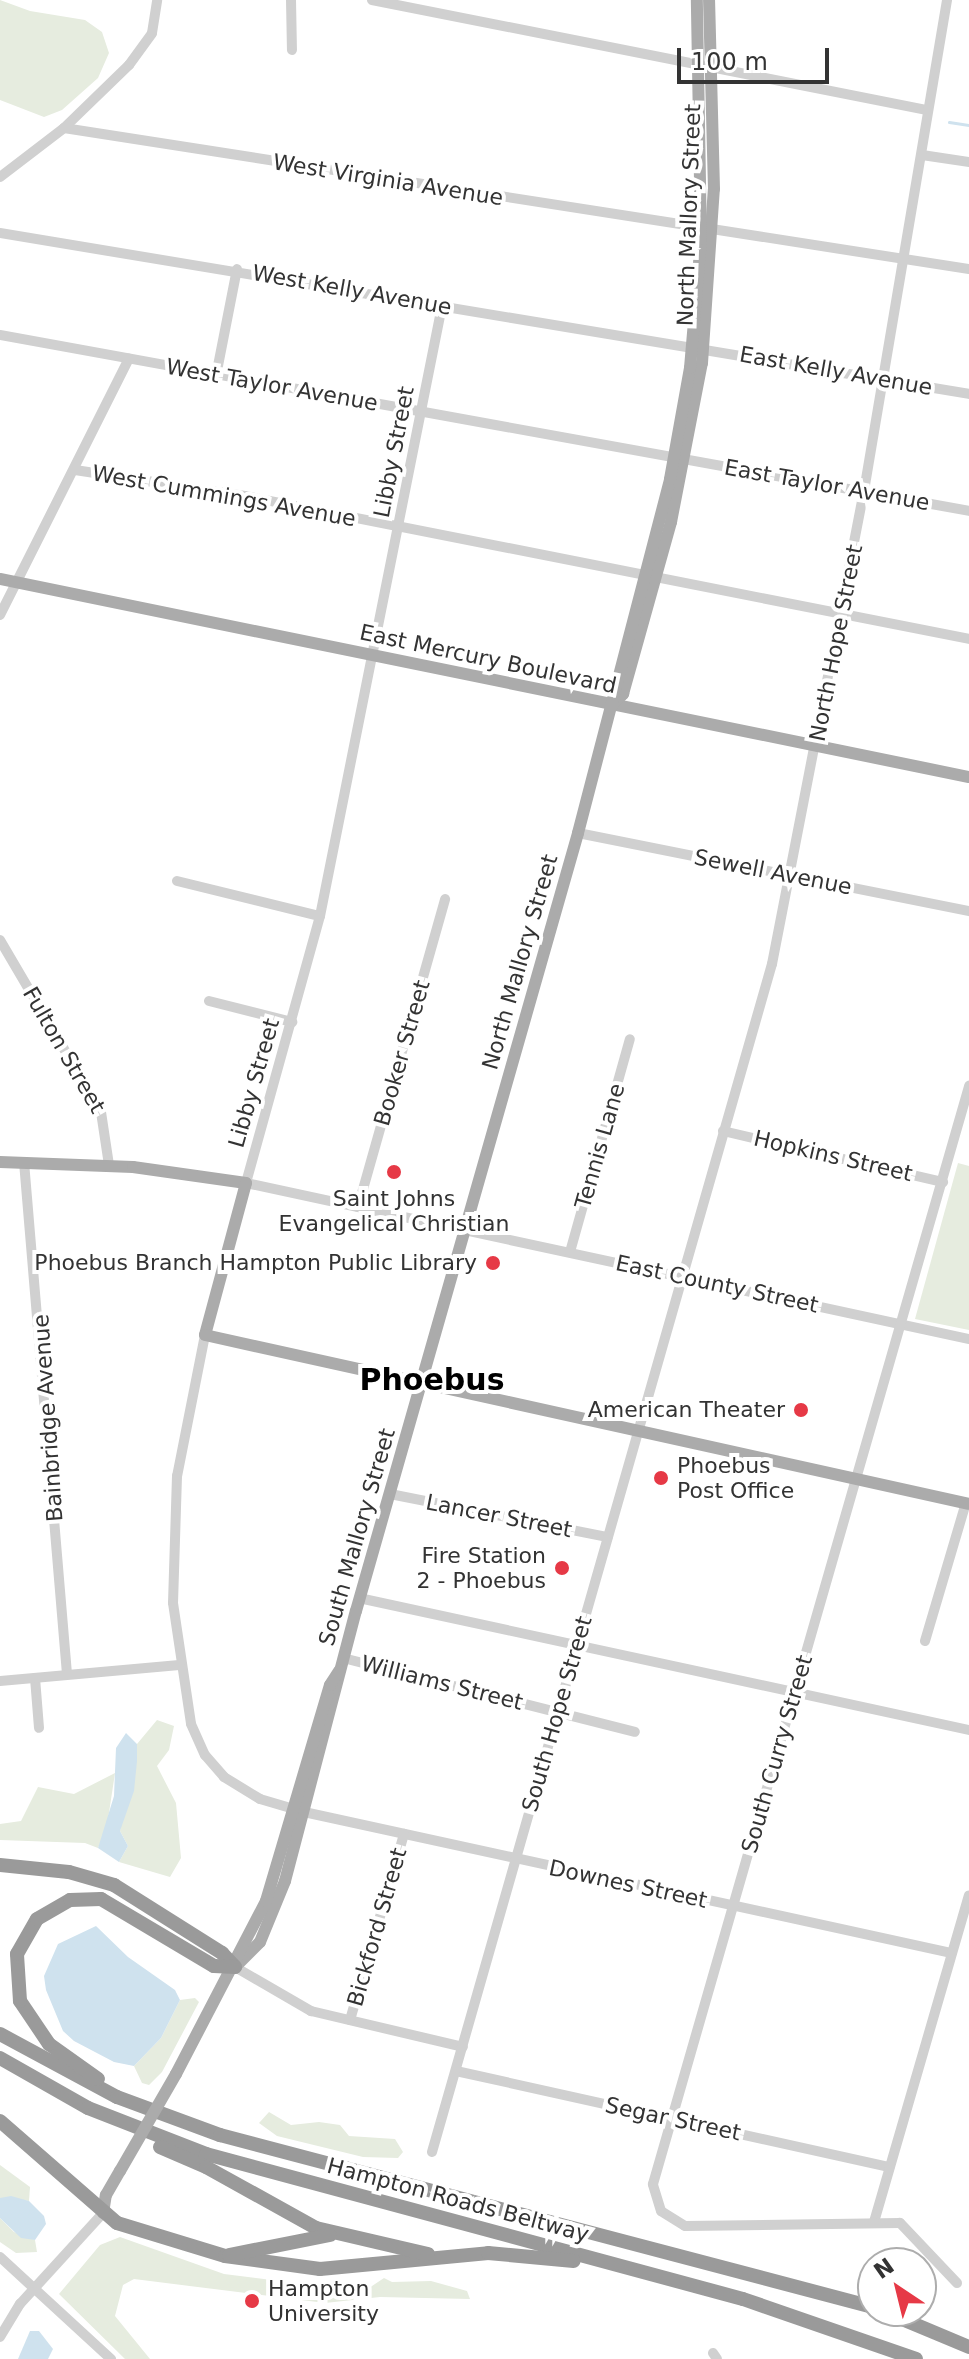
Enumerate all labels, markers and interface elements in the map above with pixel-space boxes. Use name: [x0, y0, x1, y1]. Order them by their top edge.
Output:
scale bar: [681, 32, 833, 82]
text: 100 m: [691, 48, 768, 76]
street label: North Mallory Street: [672, 103, 706, 327]
street label: West Virginia Avenue: [271, 149, 505, 211]
street label: West Kelly Avenue: [250, 259, 454, 321]
street label: East Kelly Avenue: [738, 341, 934, 401]
street label: West Taylor Avenue: [164, 353, 380, 417]
street label: Libby Street: [368, 384, 420, 520]
street label: East Taylor Avenue: [722, 454, 932, 516]
street label: West Cummings Avenue: [90, 460, 358, 532]
street label: North Hope Street: [804, 542, 868, 744]
street label: East Mercury Boulevard: [357, 619, 619, 699]
street label: Sewell Avenue: [692, 844, 854, 900]
street label: North Mallory Street: [477, 851, 563, 1073]
street label: Booker Street: [369, 977, 435, 1129]
street label: Fulton Street: [17, 982, 111, 1118]
street label: Libby Street: [223, 1015, 285, 1151]
street label: Tennis Lane: [570, 1080, 630, 1212]
street label: Hopkins Street: [751, 1125, 915, 1187]
marker: Saint Johns Evangelical Christian: [385, 1163, 403, 1181]
place label: Saint Johns Evangelical Christian: [279, 1185, 509, 1236]
place label: Phoebus Branch Hampton Public Library: [34, 1250, 477, 1276]
street label: East County Street: [613, 1250, 821, 1318]
marker: Phoebus Branch Hampton Public Library: [484, 1254, 502, 1272]
street label: Bainbridge Avenue: [28, 1313, 68, 1523]
district label: Phoebus: [360, 1362, 504, 1398]
place label: American Theater: [588, 1397, 785, 1423]
marker: American Theater: [792, 1401, 810, 1419]
street label: South Mallory Street: [313, 1425, 401, 1649]
place label: Phoebus Post Office: [677, 1452, 794, 1504]
marker: Phoebus Post Office: [652, 1469, 670, 1487]
street label: Lancer Street: [424, 1489, 574, 1543]
place label: Fire Station 2 - Phoebus: [417, 1542, 546, 1594]
marker: Fire Station 2 - Phoebus: [553, 1559, 571, 1577]
street label: South Hope Street: [516, 1613, 598, 1815]
street label: Williams Street: [358, 1650, 526, 1716]
street label: South Curry Street: [736, 1652, 818, 1856]
street label: Bickford Street: [342, 1845, 412, 2009]
street label: Downes Street: [546, 1854, 710, 1914]
street label: Segar Street: [603, 2092, 743, 2146]
street label: Hampton Roads Beltway: [324, 2152, 592, 2248]
north arrow: [857, 2247, 937, 2327]
text: N: [869, 2253, 899, 2284]
place label: Hampton University: [268, 2275, 379, 2326]
marker: Hampton University: [243, 2292, 261, 2310]

